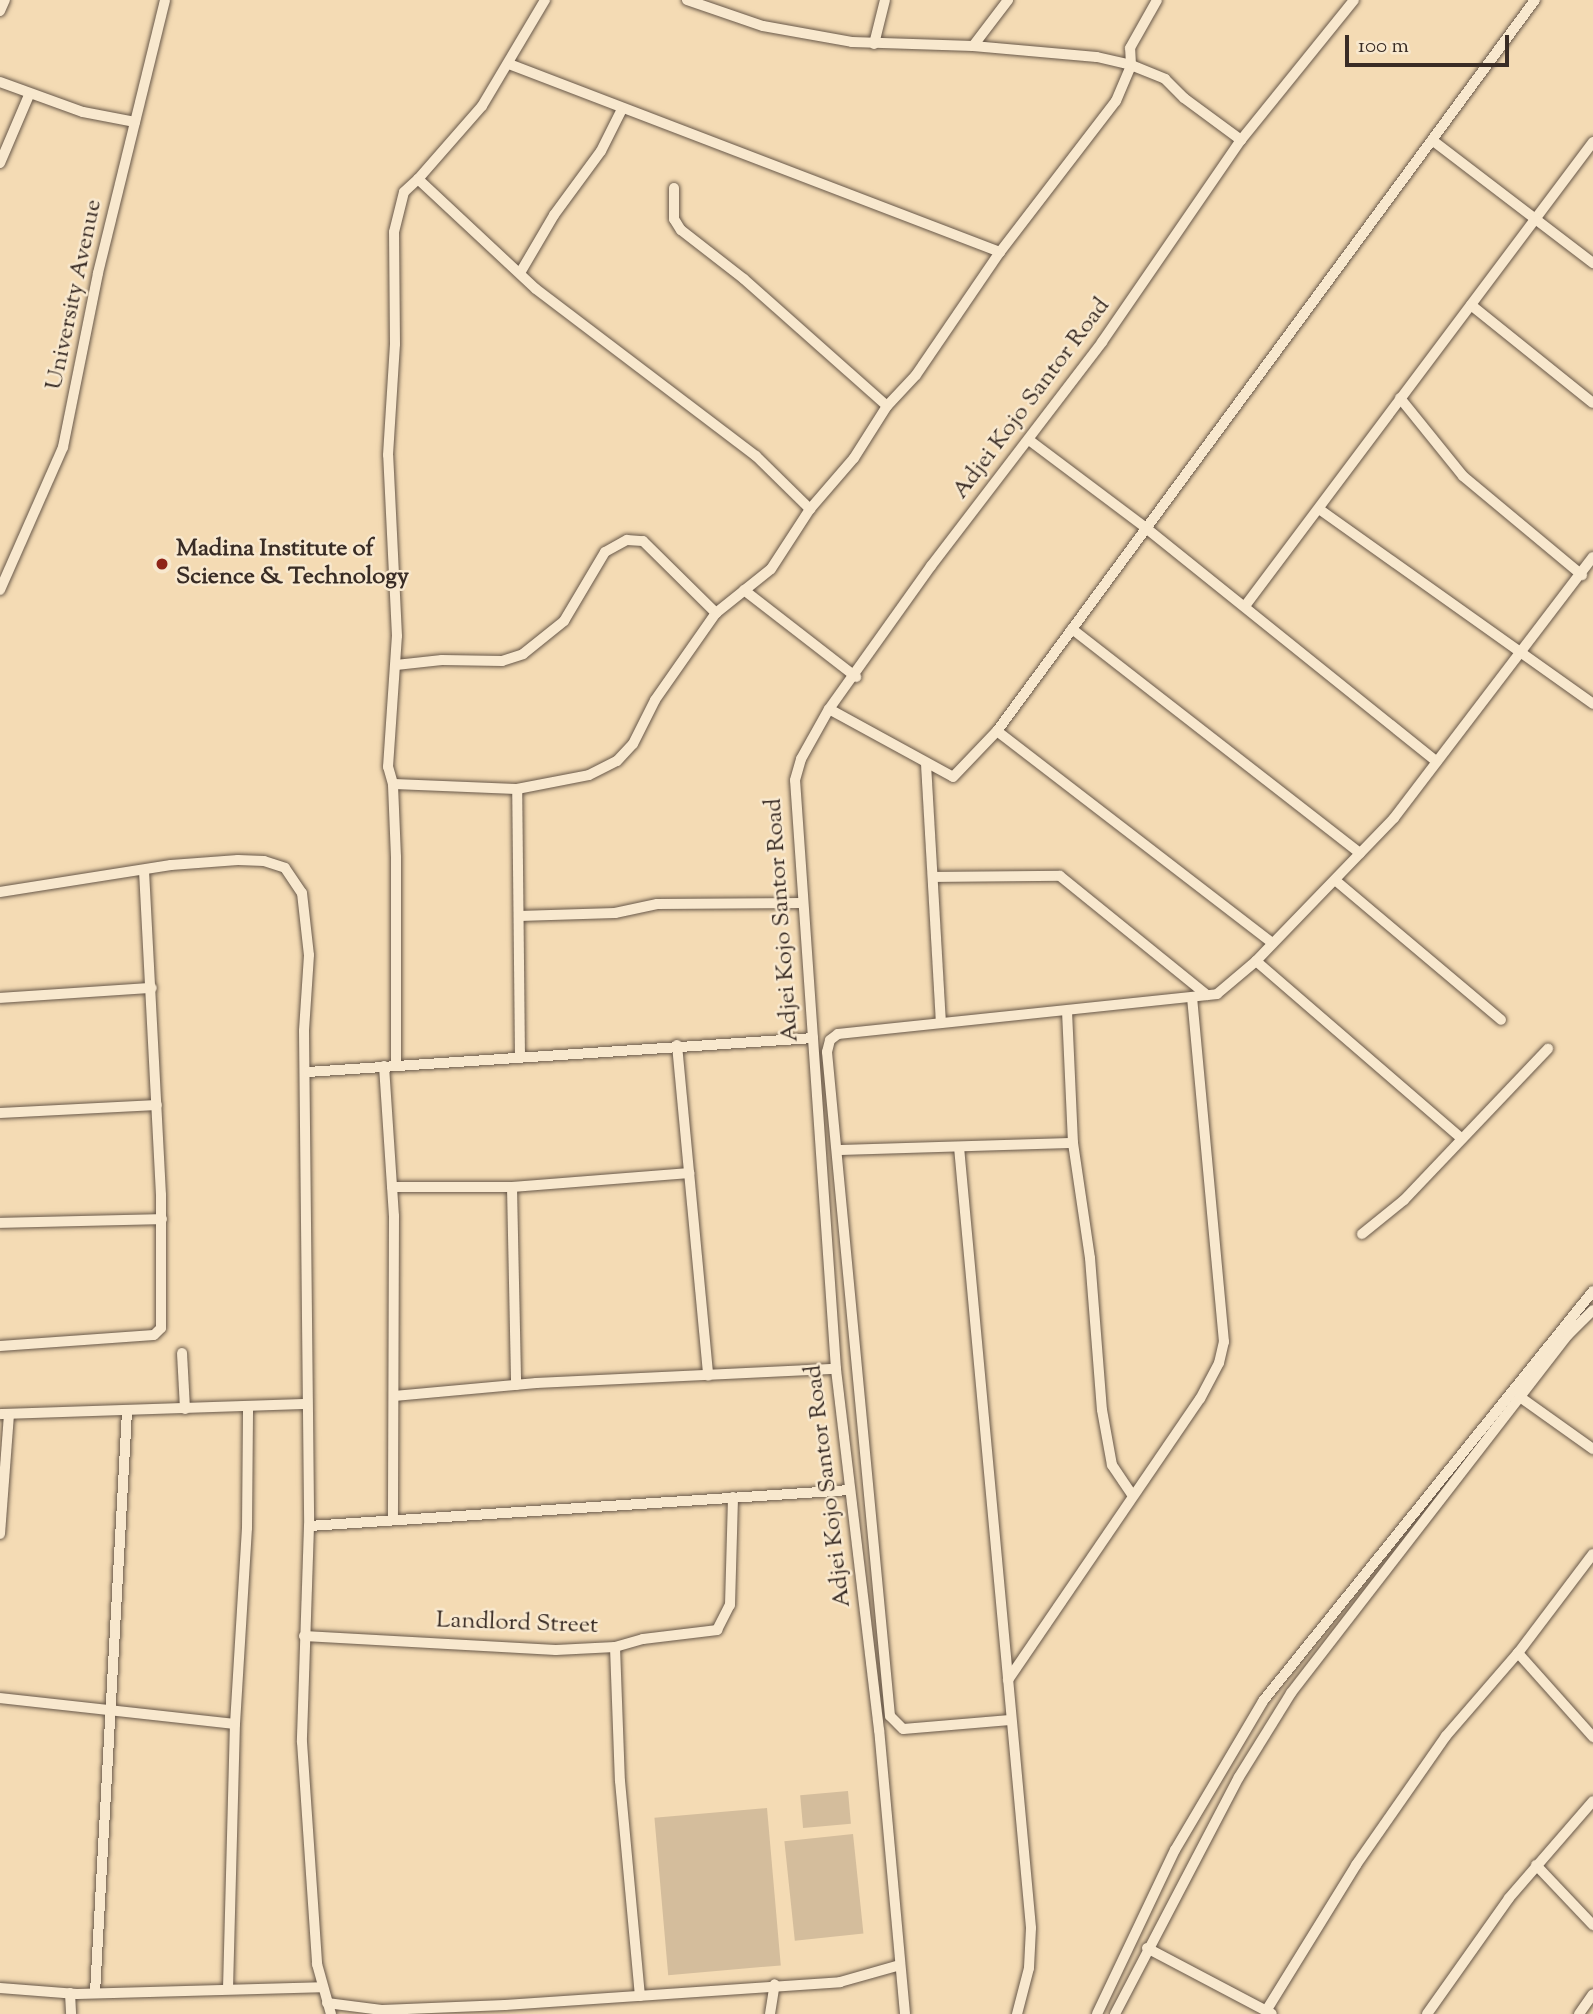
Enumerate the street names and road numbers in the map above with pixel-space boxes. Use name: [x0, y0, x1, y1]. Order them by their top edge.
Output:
street label: University Avenue: [41, 197, 109, 393]
street label: Adjei Kojo Santor Road: [947, 293, 1117, 505]
street label: Adjei Kojo Santor Road: [760, 797, 806, 1043]
street label: Adjei Kojo Santor Road: [800, 1363, 858, 1609]
street label: Landlord Street: [435, 1607, 599, 1641]

